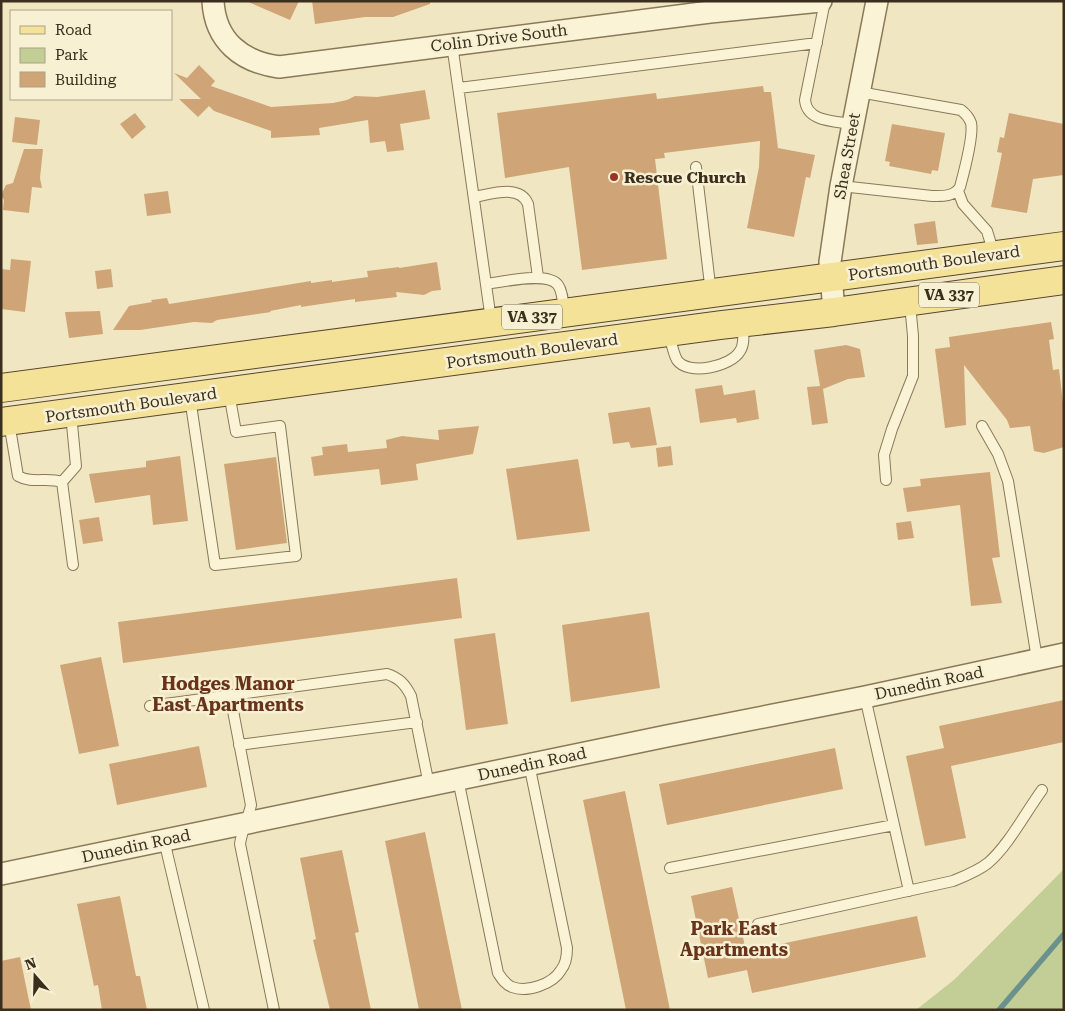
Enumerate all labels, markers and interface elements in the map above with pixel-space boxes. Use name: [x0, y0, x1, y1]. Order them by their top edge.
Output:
legend: [10, 10, 172, 100]
street label: Colin Drive South: [429, 20, 569, 56]
text: Road: [55, 21, 92, 39]
text: Park: [55, 46, 89, 64]
text: Building: [55, 71, 117, 89]
street label: Shea Street: [830, 111, 864, 201]
place label: Rescue Church: [624, 168, 746, 187]
marker: Rescue Church: [608, 171, 620, 183]
street label: Portsmouth Boulevard: [847, 242, 1021, 284]
road number: VA 337: [919, 282, 979, 308]
road number: VA 337: [502, 304, 562, 330]
street label: Portsmouth Boulevard: [445, 330, 619, 372]
street label: Portsmouth Boulevard: [44, 384, 218, 426]
street label: Dunedin Road: [873, 662, 985, 704]
district label: Hodges Manor East Apartments: [152, 673, 304, 715]
street label: Dunedin Road: [476, 743, 588, 785]
street label: Dunedin Road: [80, 825, 192, 867]
district label: Park East Apartments: [680, 918, 788, 960]
north arrow: [10, 951, 60, 1001]
text: N: [23, 954, 39, 973]

